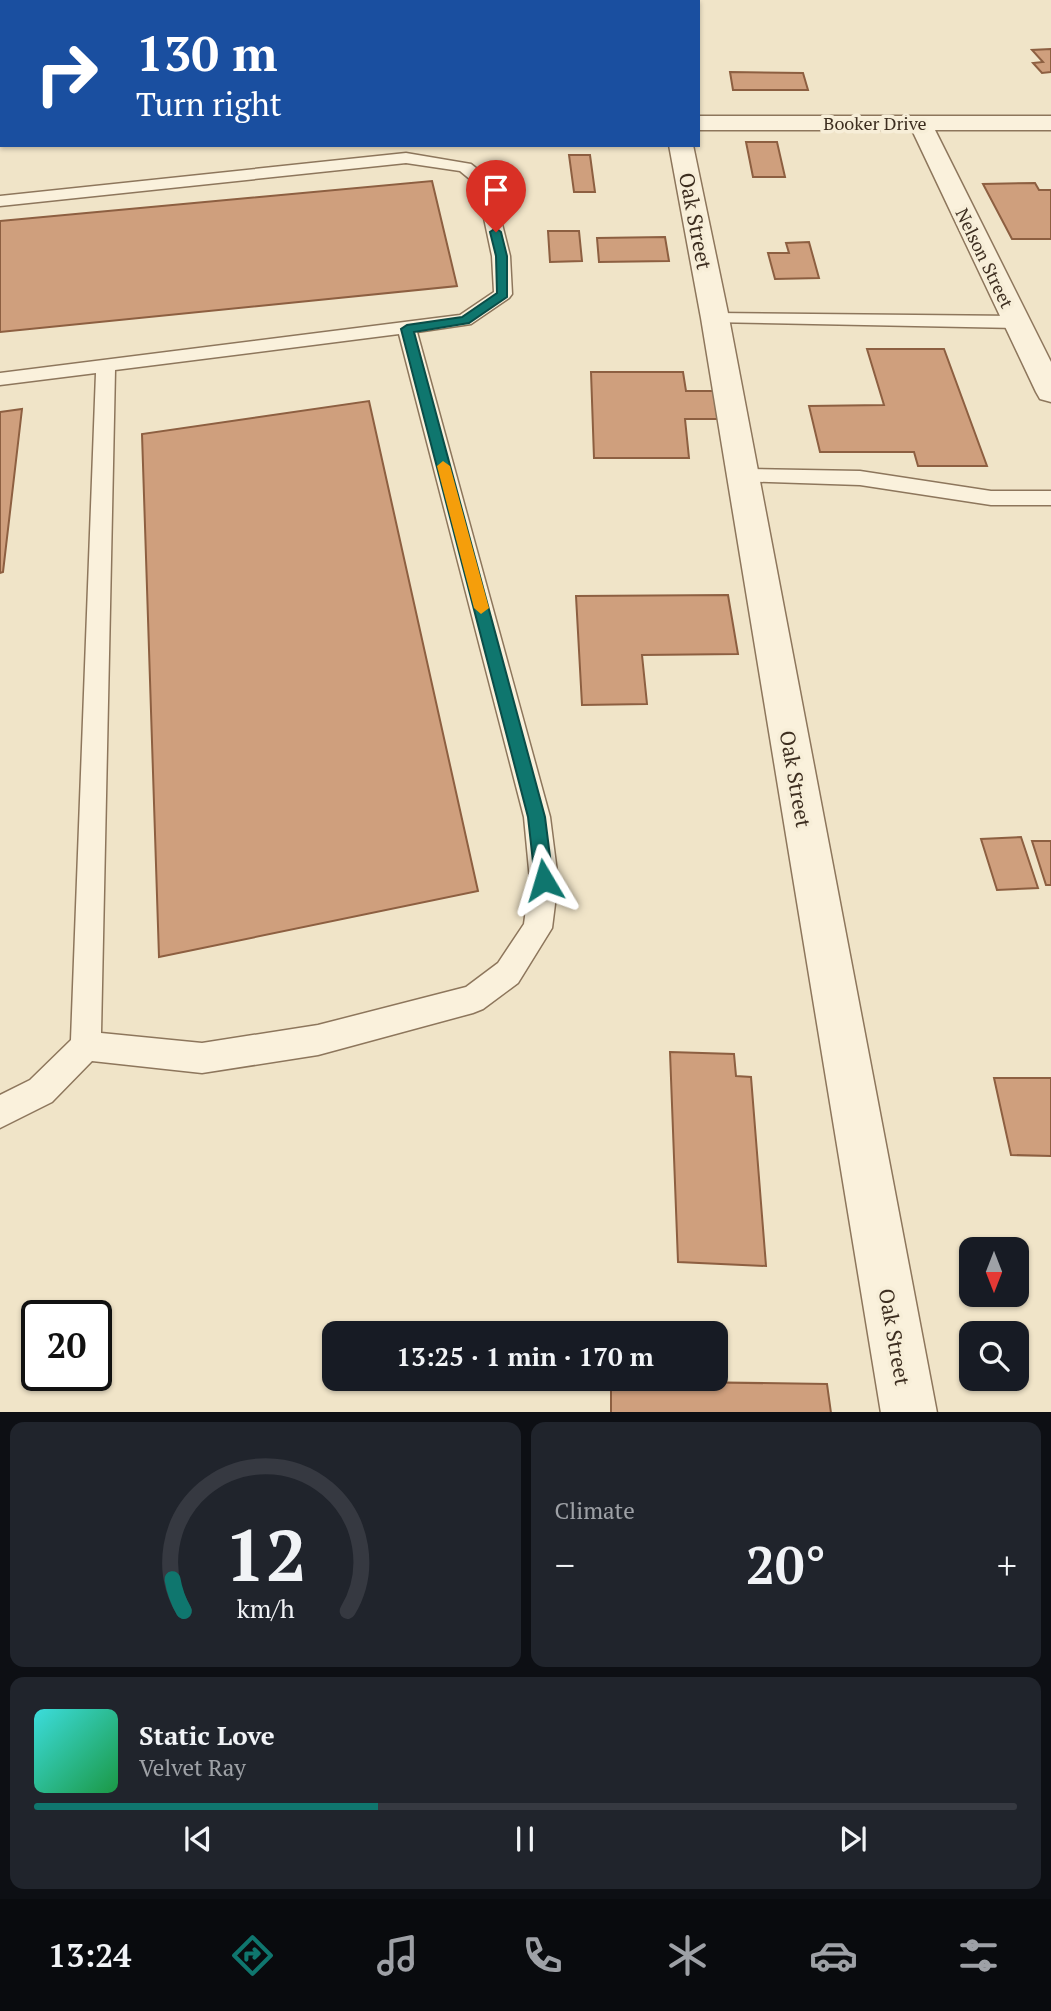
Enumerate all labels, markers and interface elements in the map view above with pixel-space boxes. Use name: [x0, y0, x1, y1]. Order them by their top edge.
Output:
text: 130 m: [136, 20, 278, 85]
icon: right: [21, 28, 112, 119]
text: Turn right: [136, 83, 282, 125]
street label: Booker Drive: [823, 111, 927, 135]
pin: [466, 160, 526, 232]
street label: Oak Street: [673, 170, 719, 272]
icon: arrive: [477, 171, 515, 209]
street label: Nelson Street: [950, 204, 1020, 312]
street label: Oak Street: [774, 728, 818, 830]
position arrow: [507, 843, 581, 917]
north arrow: [959, 1237, 1029, 1307]
map controls: [959, 1237, 1029, 1391]
street label: Oak Street: [873, 1286, 917, 1388]
speed limit sign: 20: [21, 1300, 112, 1391]
button: search: [959, 1321, 1029, 1391]
text: 13:25 · 1 min · 170 m: [396, 1339, 654, 1373]
text: Climate: [555, 1495, 635, 1526]
text: 12: [224, 1505, 306, 1602]
text: 20°: [746, 1530, 826, 1599]
text: −: [555, 1540, 575, 1590]
text: +: [997, 1540, 1017, 1590]
text: km/h: [236, 1591, 294, 1624]
text: Static Love: [139, 1718, 275, 1752]
text: Velvet Ray: [139, 1752, 246, 1783]
icon: previous: [179, 1820, 217, 1858]
icon: pause: [506, 1820, 544, 1858]
icon: next: [834, 1820, 872, 1858]
icon: directions: [228, 1931, 277, 1980]
icon: music: [373, 1931, 422, 1980]
icon: phone: [518, 1931, 567, 1980]
icon: climate: [663, 1931, 712, 1980]
icon: car: [809, 1931, 858, 1980]
icon: filters: [954, 1931, 1003, 1980]
text: 13:24: [48, 1934, 131, 1976]

